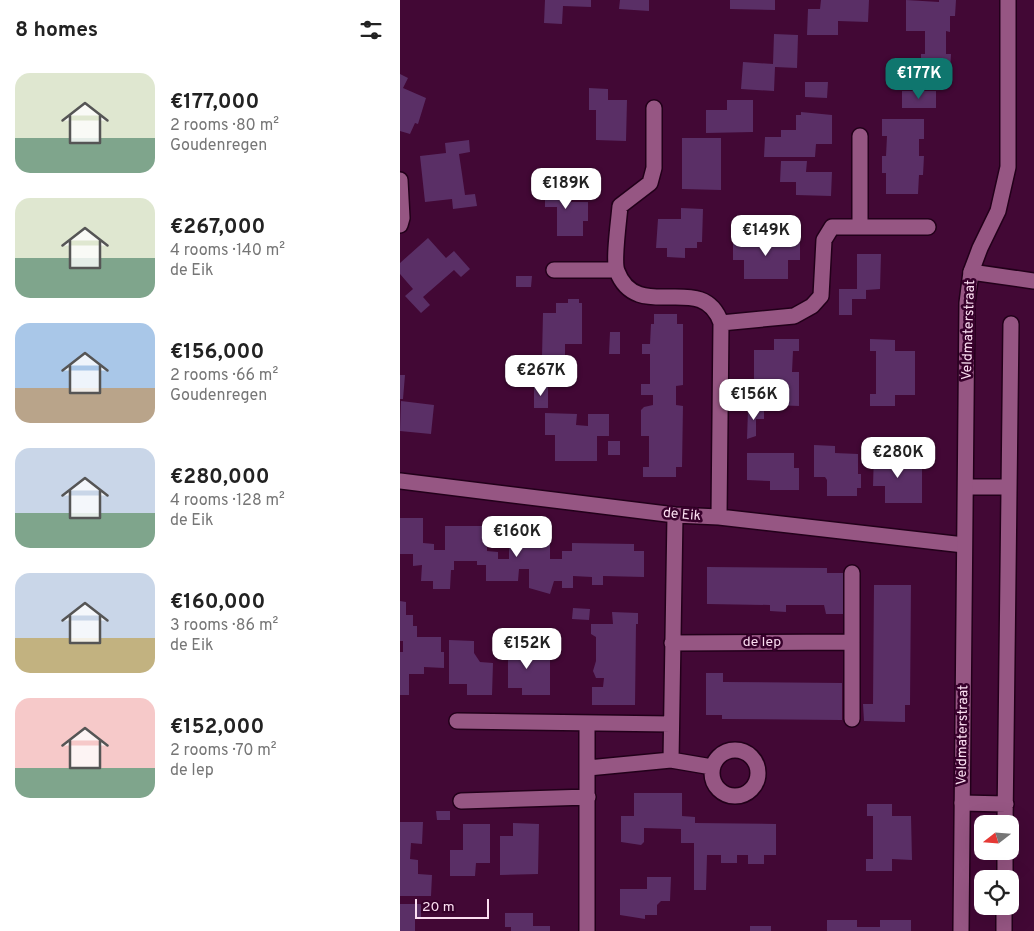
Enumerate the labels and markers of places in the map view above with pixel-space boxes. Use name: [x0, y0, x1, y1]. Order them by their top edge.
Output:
pin: €177K: [884, 58, 954, 100]
pin: €189K: [531, 168, 601, 210]
pin: €149K: [731, 214, 801, 257]
pin: €267K: [506, 354, 576, 397]
pin: €156K: [719, 378, 789, 421]
pin: €280K: [863, 436, 933, 479]
pin: €160K: [482, 516, 552, 558]
pin: €152K: [492, 628, 562, 670]

